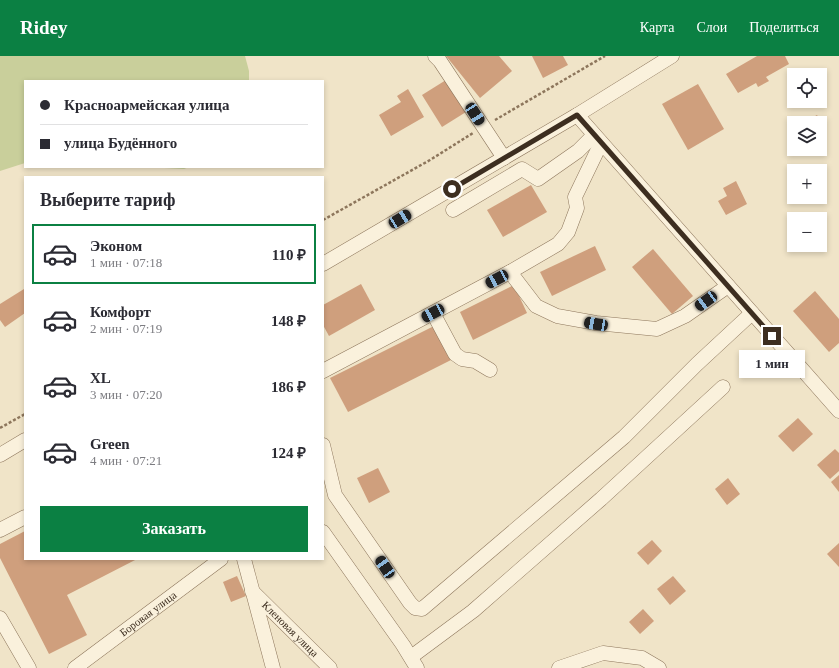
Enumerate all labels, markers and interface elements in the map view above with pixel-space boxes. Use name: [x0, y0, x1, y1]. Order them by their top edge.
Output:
text: Ridey: [20, 17, 68, 38]
text: Карта: [640, 20, 674, 35]
text: Слои: [696, 20, 727, 35]
text: Поделиться: [749, 20, 819, 35]
map controls: [787, 68, 827, 252]
button: locate: [787, 68, 827, 108]
text: Красноармейская улица: [64, 97, 229, 113]
car: [463, 101, 487, 127]
button: layers: [787, 116, 827, 156]
text: улица Будённого: [64, 135, 177, 151]
button: +: [787, 164, 827, 204]
route start: [443, 180, 461, 198]
text: Выберите тариф: [40, 190, 175, 210]
car: [387, 208, 413, 230]
button: −: [787, 212, 827, 252]
icon: car: [42, 236, 78, 272]
text: Эконом: [90, 238, 142, 254]
text: 110 ₽: [272, 247, 306, 263]
text: 1 мин · 07:18: [90, 255, 162, 270]
car: [484, 268, 510, 290]
car: [693, 289, 719, 313]
icon: car: [42, 302, 78, 338]
car: [420, 302, 446, 324]
text: Комфорт: [90, 304, 151, 320]
text: 148 ₽: [271, 313, 306, 329]
car: [583, 316, 609, 332]
text: 2 мин · 07:19: [90, 321, 162, 336]
route end: [763, 327, 781, 345]
callout: 1 мин: [739, 350, 805, 378]
text: 1 мин: [755, 356, 789, 371]
icon: car: [42, 368, 78, 404]
text: XL: [90, 370, 111, 386]
text: 186 ₽: [271, 379, 306, 395]
text: 3 мин · 07:20: [90, 387, 162, 402]
icon: car: [42, 434, 78, 470]
text: Green: [90, 436, 130, 452]
text: 124 ₽: [271, 445, 306, 461]
text: 4 мин · 07:21: [90, 453, 162, 468]
button: Заказать: [40, 506, 308, 552]
car: [373, 554, 397, 580]
street label: Боровая улица: [117, 588, 179, 639]
street label: Кленовая улица: [260, 599, 321, 659]

